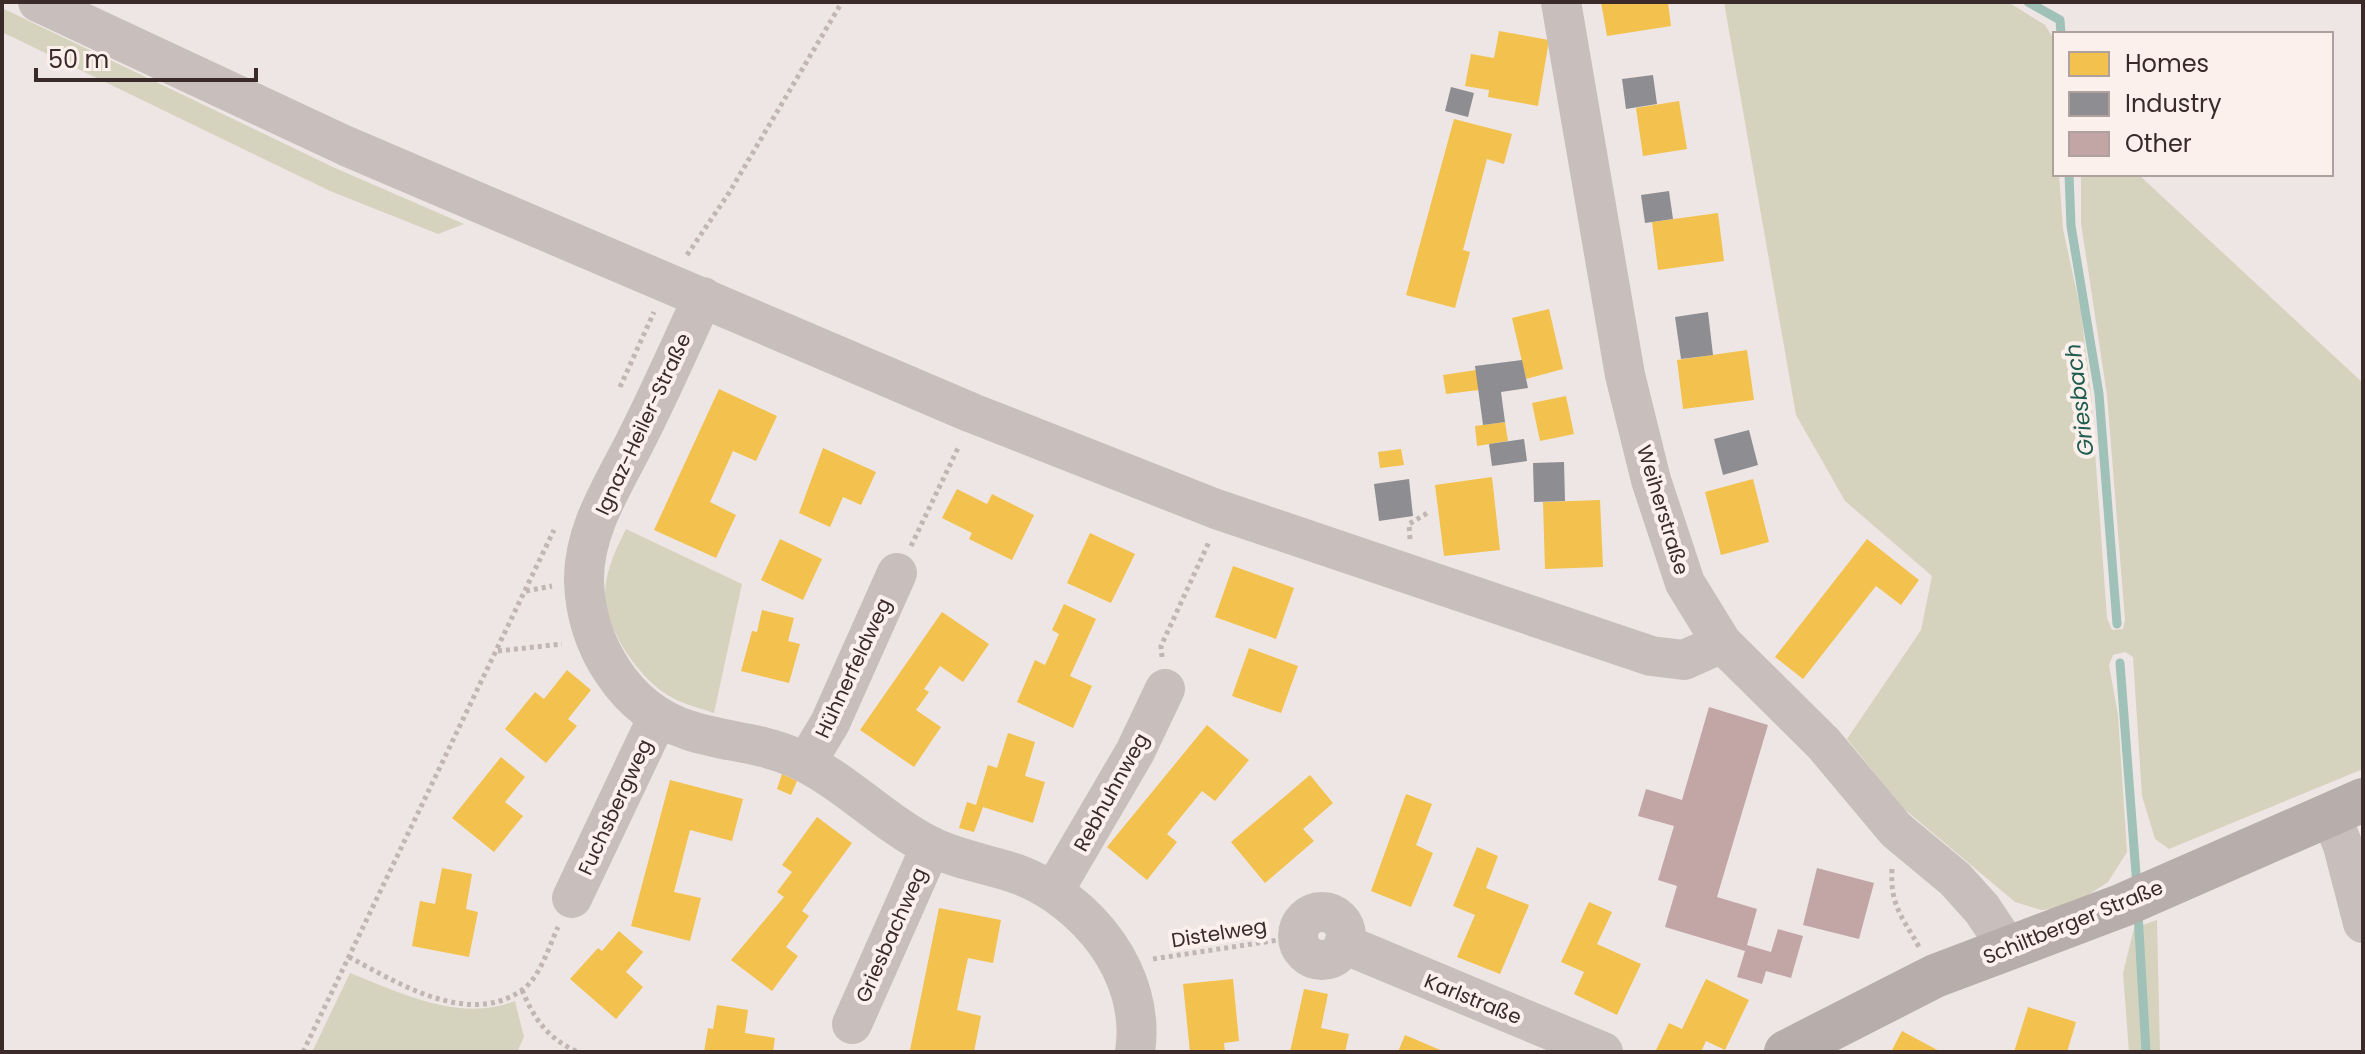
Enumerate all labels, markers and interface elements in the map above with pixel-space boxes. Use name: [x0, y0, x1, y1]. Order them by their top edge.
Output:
scale bar: [36, 32, 256, 82]
legend: [2053, 32, 2333, 176]
text: 50 m: [48, 43, 109, 76]
text: Homes: [2125, 47, 2209, 80]
text: Industry: [2125, 87, 2222, 120]
text: Other: [2125, 127, 2192, 160]
street label: Ignaz-Heiler-Straße: [588, 328, 698, 520]
water label: Griesbach: [2057, 342, 2102, 458]
street label: Weiherstraße: [1630, 442, 1696, 578]
street label: Hühnerfeldweg: [808, 593, 898, 743]
street label: Rebhuhnweg: [1067, 728, 1155, 856]
street label: Fuchsbergweg: [571, 734, 659, 880]
street label: Griesbachweg: [849, 863, 933, 1007]
street label: Schiltberger Straße: [1979, 873, 2167, 971]
street label: Distelweg: [1169, 912, 1269, 954]
street label: Karlstraße: [1420, 967, 1526, 1031]

